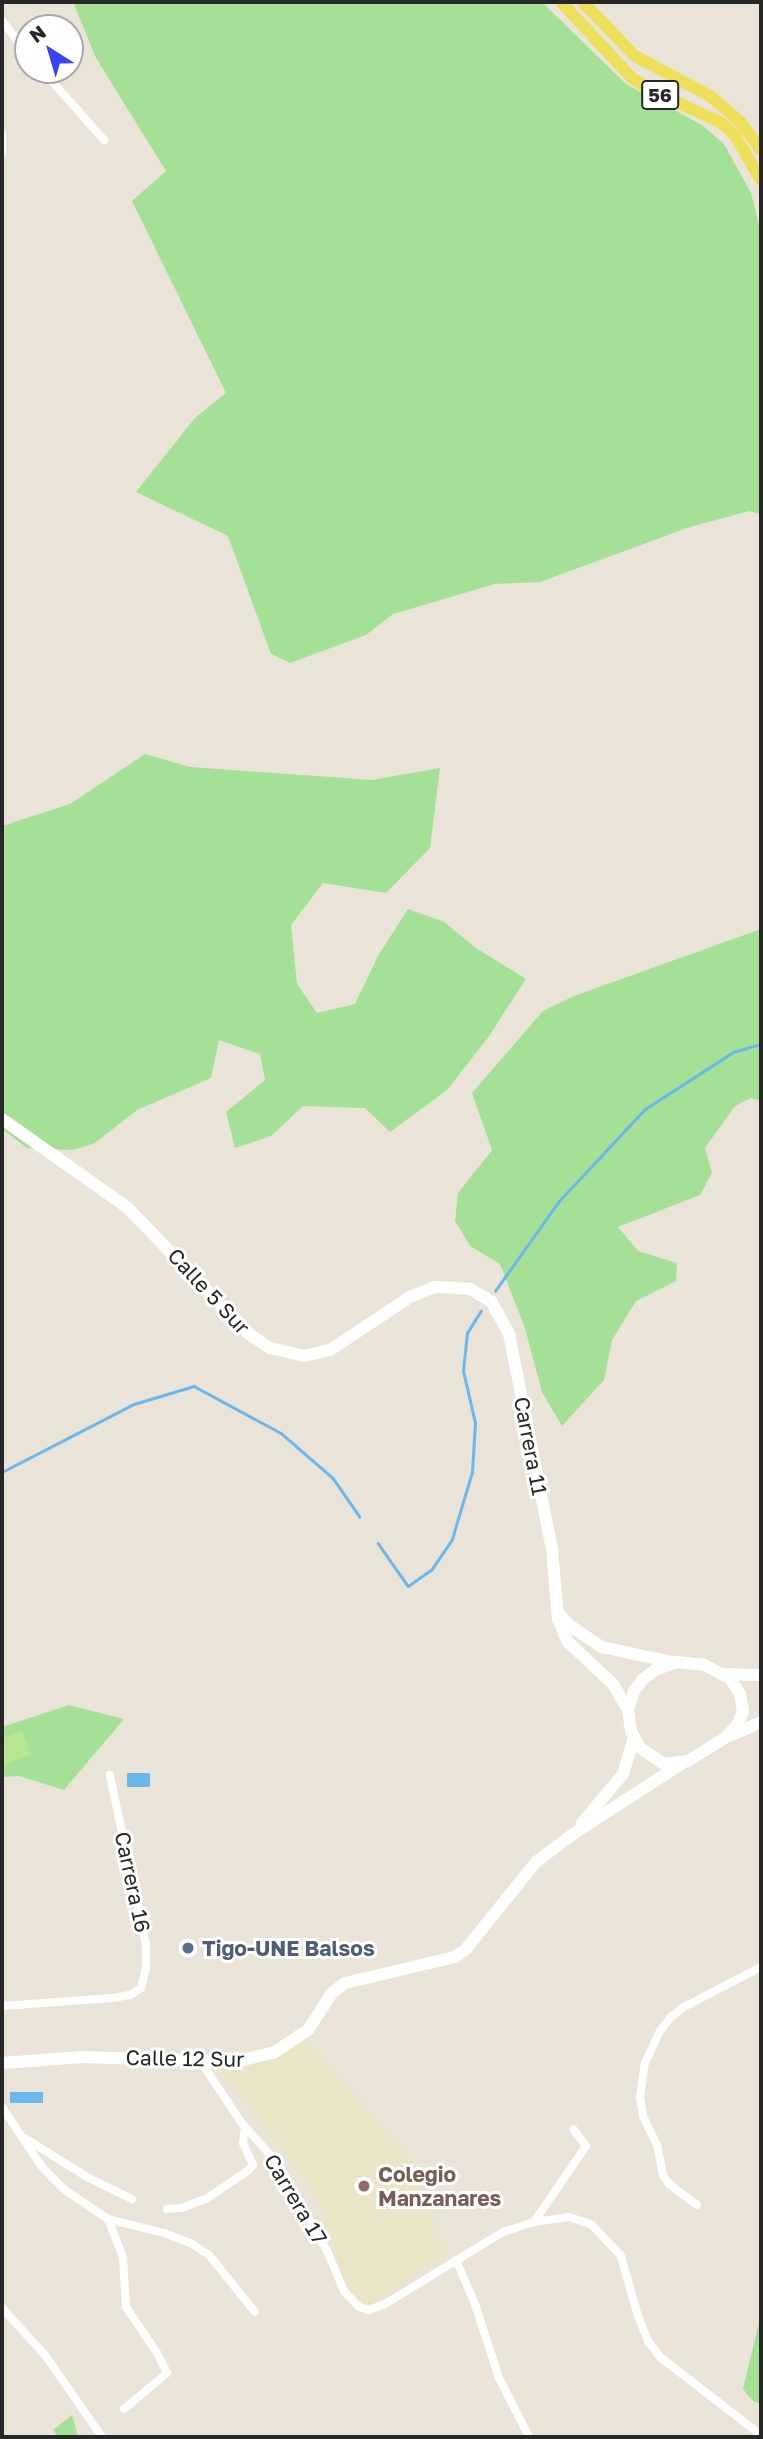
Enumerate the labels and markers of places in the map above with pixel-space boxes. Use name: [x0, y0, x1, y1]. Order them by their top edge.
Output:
place label: Tigo-UNE Balsos: [202, 1935, 375, 1961]
marker: Tigo-UNE Balsos: [180, 1940, 196, 1956]
place label: Colegio Manzanares: [378, 2161, 501, 2211]
marker: Colegio Manzanares: [356, 2178, 372, 2194]

